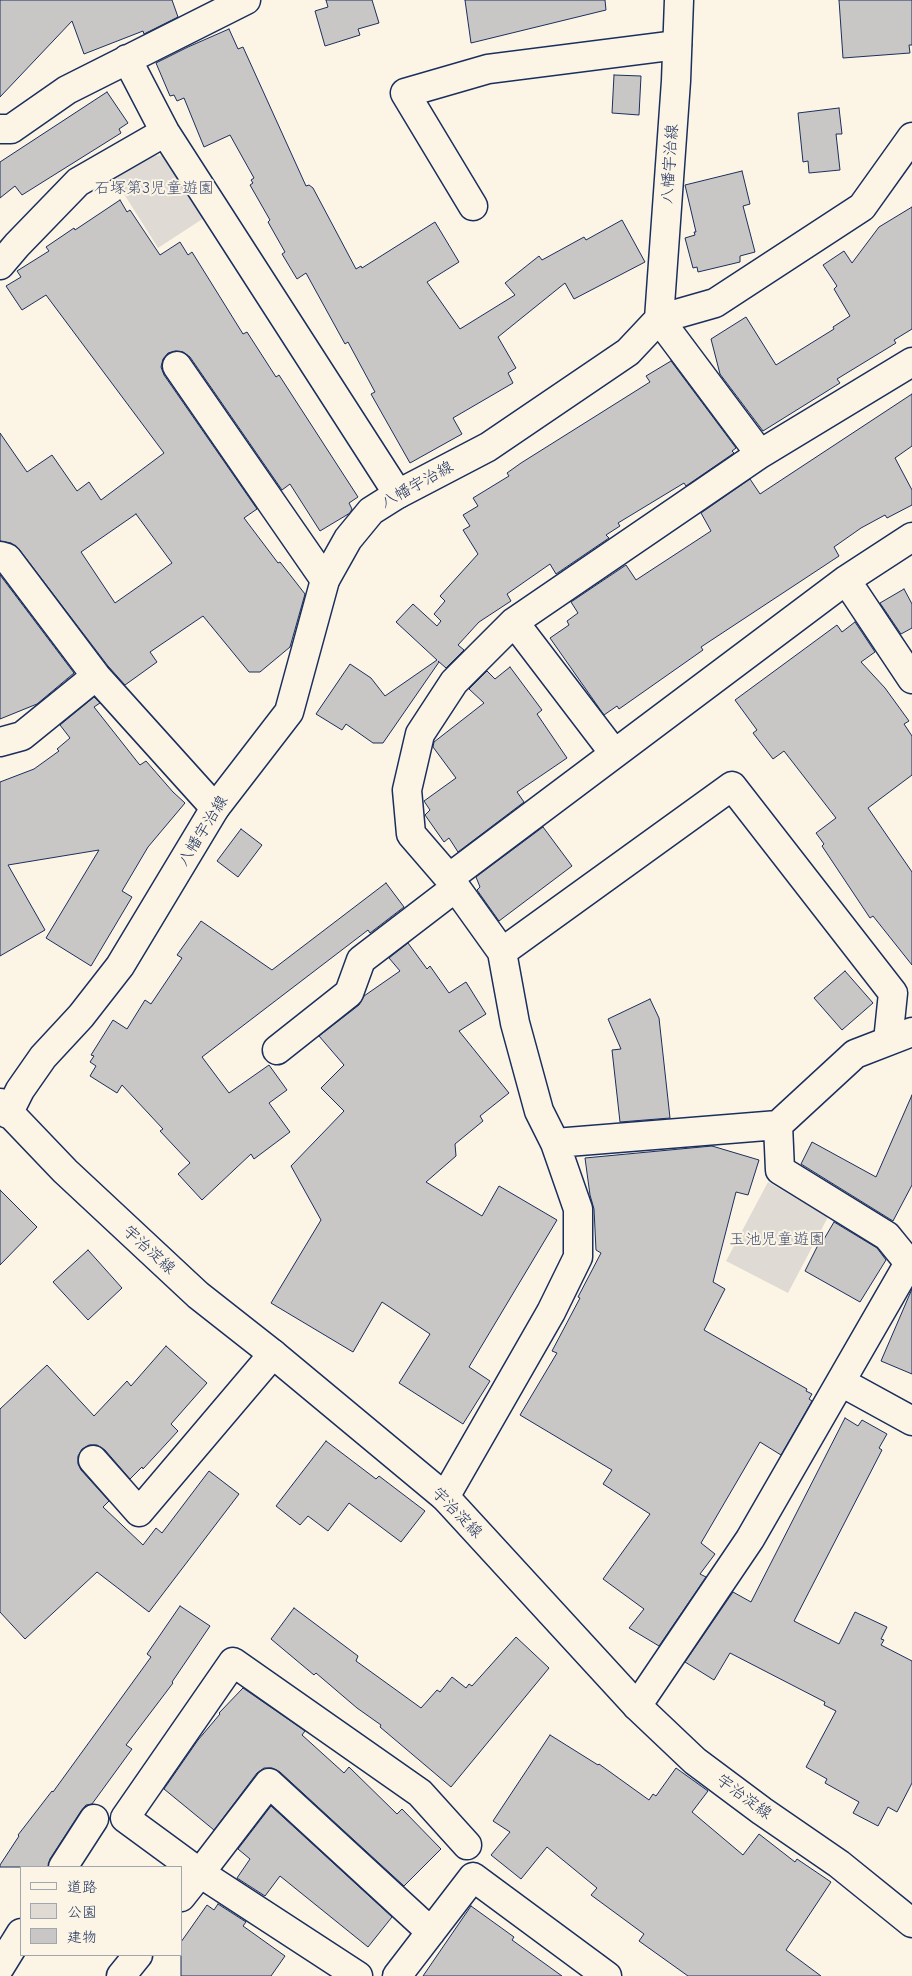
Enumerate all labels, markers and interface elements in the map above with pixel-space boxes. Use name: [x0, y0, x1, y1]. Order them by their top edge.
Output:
street label: 八幡宇治線: [658, 123, 682, 205]
park label: 石塚第3児童遊園: [94, 178, 214, 198]
street label: 八幡宇治線: [377, 457, 457, 513]
street label: 八幡宇治線: [174, 792, 232, 870]
street label: 宇治淀線: [119, 1221, 179, 1279]
park label: 玉池児童遊園: [729, 1229, 825, 1249]
street label: 宇治淀線: [428, 1484, 486, 1542]
street label: 宇治淀線: [712, 1770, 776, 1824]
legend: [20, 1866, 182, 1956]
text: 道路: [67, 1878, 97, 1896]
text: 公園: [67, 1903, 97, 1921]
text: 建物: [67, 1928, 97, 1946]

